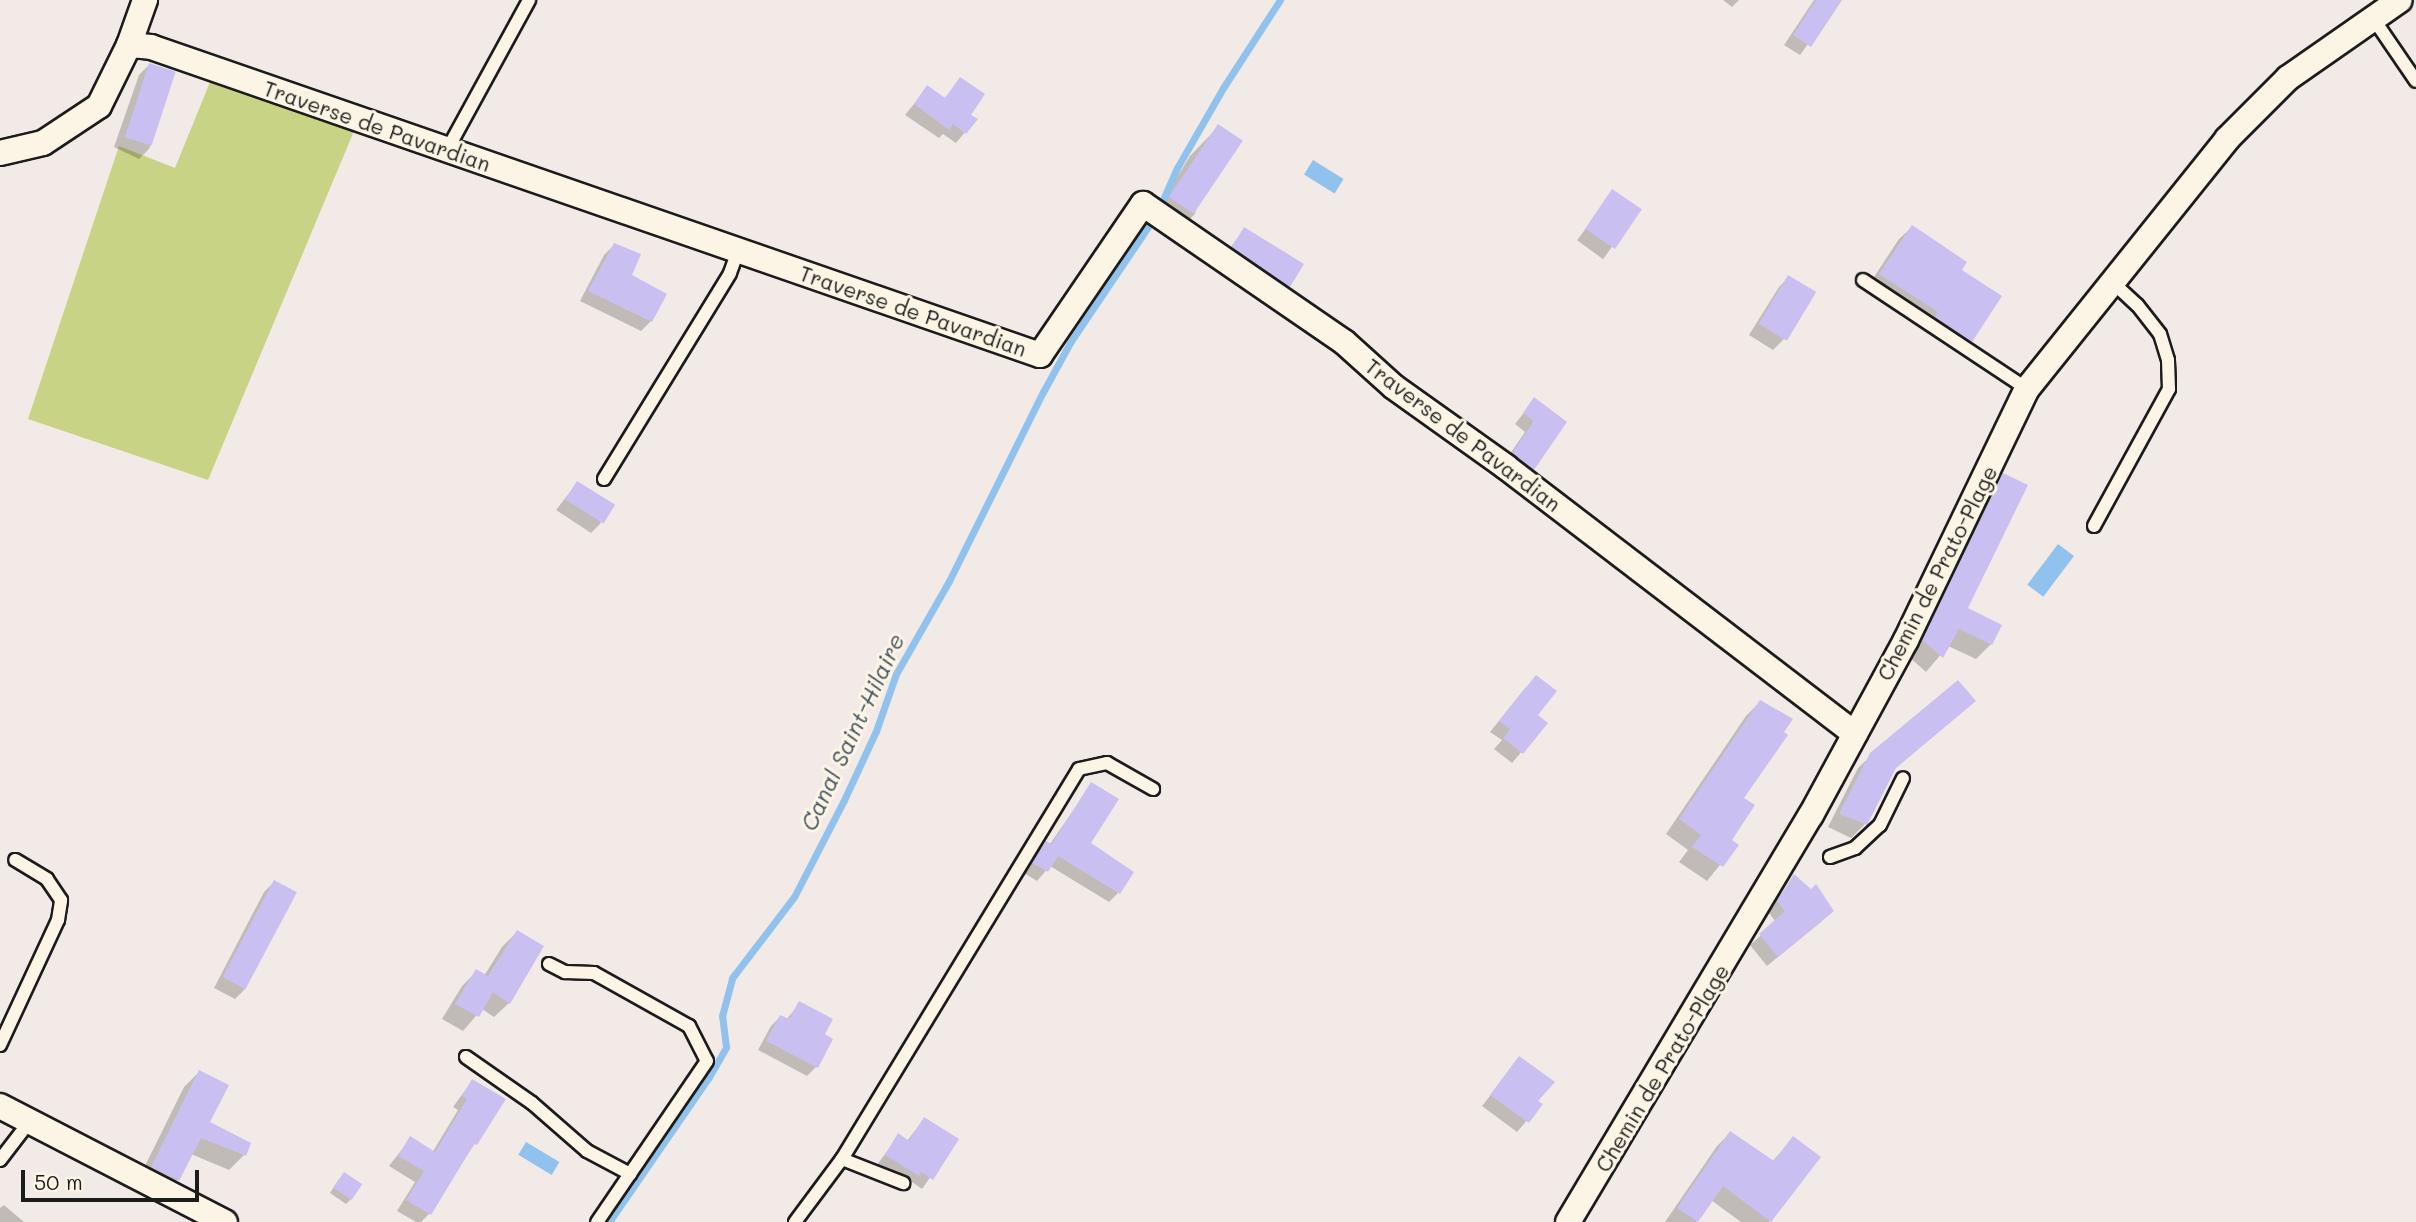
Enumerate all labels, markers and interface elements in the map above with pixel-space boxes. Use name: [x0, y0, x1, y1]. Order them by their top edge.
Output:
street label: Traverse de Pavardian: [260, 75, 494, 177]
street label: Traverse de Pavardian: [796, 260, 1030, 362]
street label: Traverse de Pavardian: [1360, 353, 1566, 517]
street label: Chemin de Prato-Plage: [1872, 461, 2002, 685]
water label: Canal Saint-Hilaire: [794, 629, 910, 835]
street label: Chemin de Prato-Plage: [1590, 960, 1734, 1176]
scale bar: [24, 1156, 203, 1200]
text: 50 m: [34, 1168, 83, 1195]

